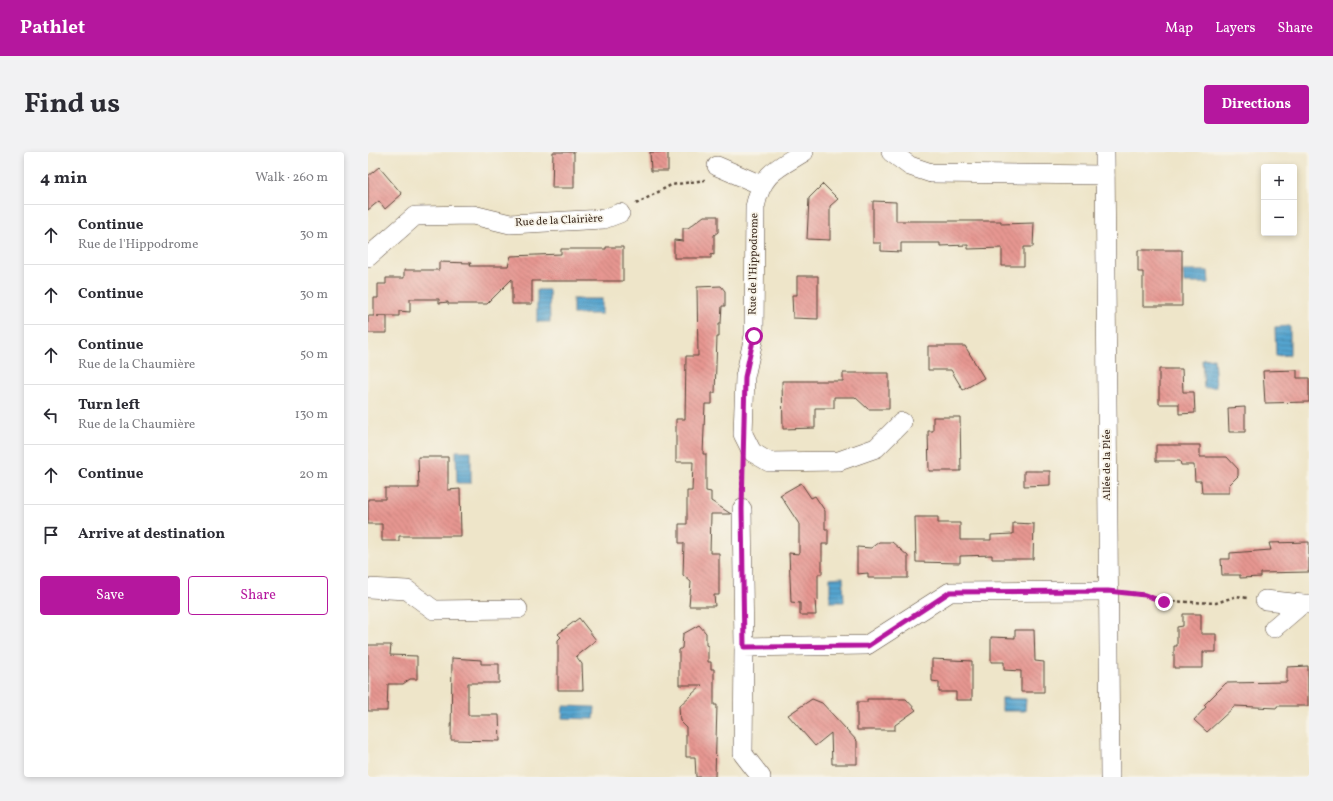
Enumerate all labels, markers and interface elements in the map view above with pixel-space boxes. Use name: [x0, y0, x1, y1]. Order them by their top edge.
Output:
text: Pathlet: [20, 15, 85, 41]
text: Map: [1165, 19, 1193, 38]
text: Layers: [1215, 19, 1255, 38]
text: Share: [1277, 19, 1313, 38]
text: Find us: [24, 85, 120, 124]
button: Directions: [1204, 85, 1309, 124]
map controls: [1261, 164, 1297, 236]
button: +: [1261, 164, 1297, 200]
text: 4 min: [40, 167, 87, 190]
text: Walk · 260 m: [255, 169, 328, 187]
button: −: [1261, 200, 1297, 236]
street label: Rue de la Clairière: [515, 211, 603, 231]
street label: Rue de l'Hippodrome: [746, 213, 762, 315]
text: Continue: [78, 215, 143, 236]
icon: ahead: [40, 224, 62, 246]
text: 30 m: [300, 226, 328, 244]
text: Rue de l'Hippodrome: [78, 236, 198, 254]
icon: ahead: [40, 284, 62, 306]
text: Continue: [78, 284, 143, 305]
text: 30 m: [300, 286, 328, 304]
route start: [745, 327, 763, 345]
text: Continue: [78, 335, 143, 356]
icon: ahead: [40, 344, 62, 366]
text: 50 m: [300, 346, 328, 364]
text: Rue de la Chaumière: [78, 356, 195, 374]
text: Turn left: [78, 395, 140, 416]
icon: left: [40, 404, 62, 426]
text: 130 m: [295, 406, 328, 424]
text: Rue de la Chaumière: [78, 416, 195, 434]
street label: Allée de la Plée: [1100, 429, 1115, 501]
icon: ahead: [40, 464, 62, 486]
text: Continue: [78, 464, 143, 485]
text: 20 m: [299, 466, 328, 484]
icon: arrive: [40, 524, 62, 546]
text: Arrive at destination: [78, 524, 225, 545]
button: Save: [40, 576, 180, 615]
button: Share: [188, 576, 328, 615]
route end: [1155, 593, 1173, 611]

